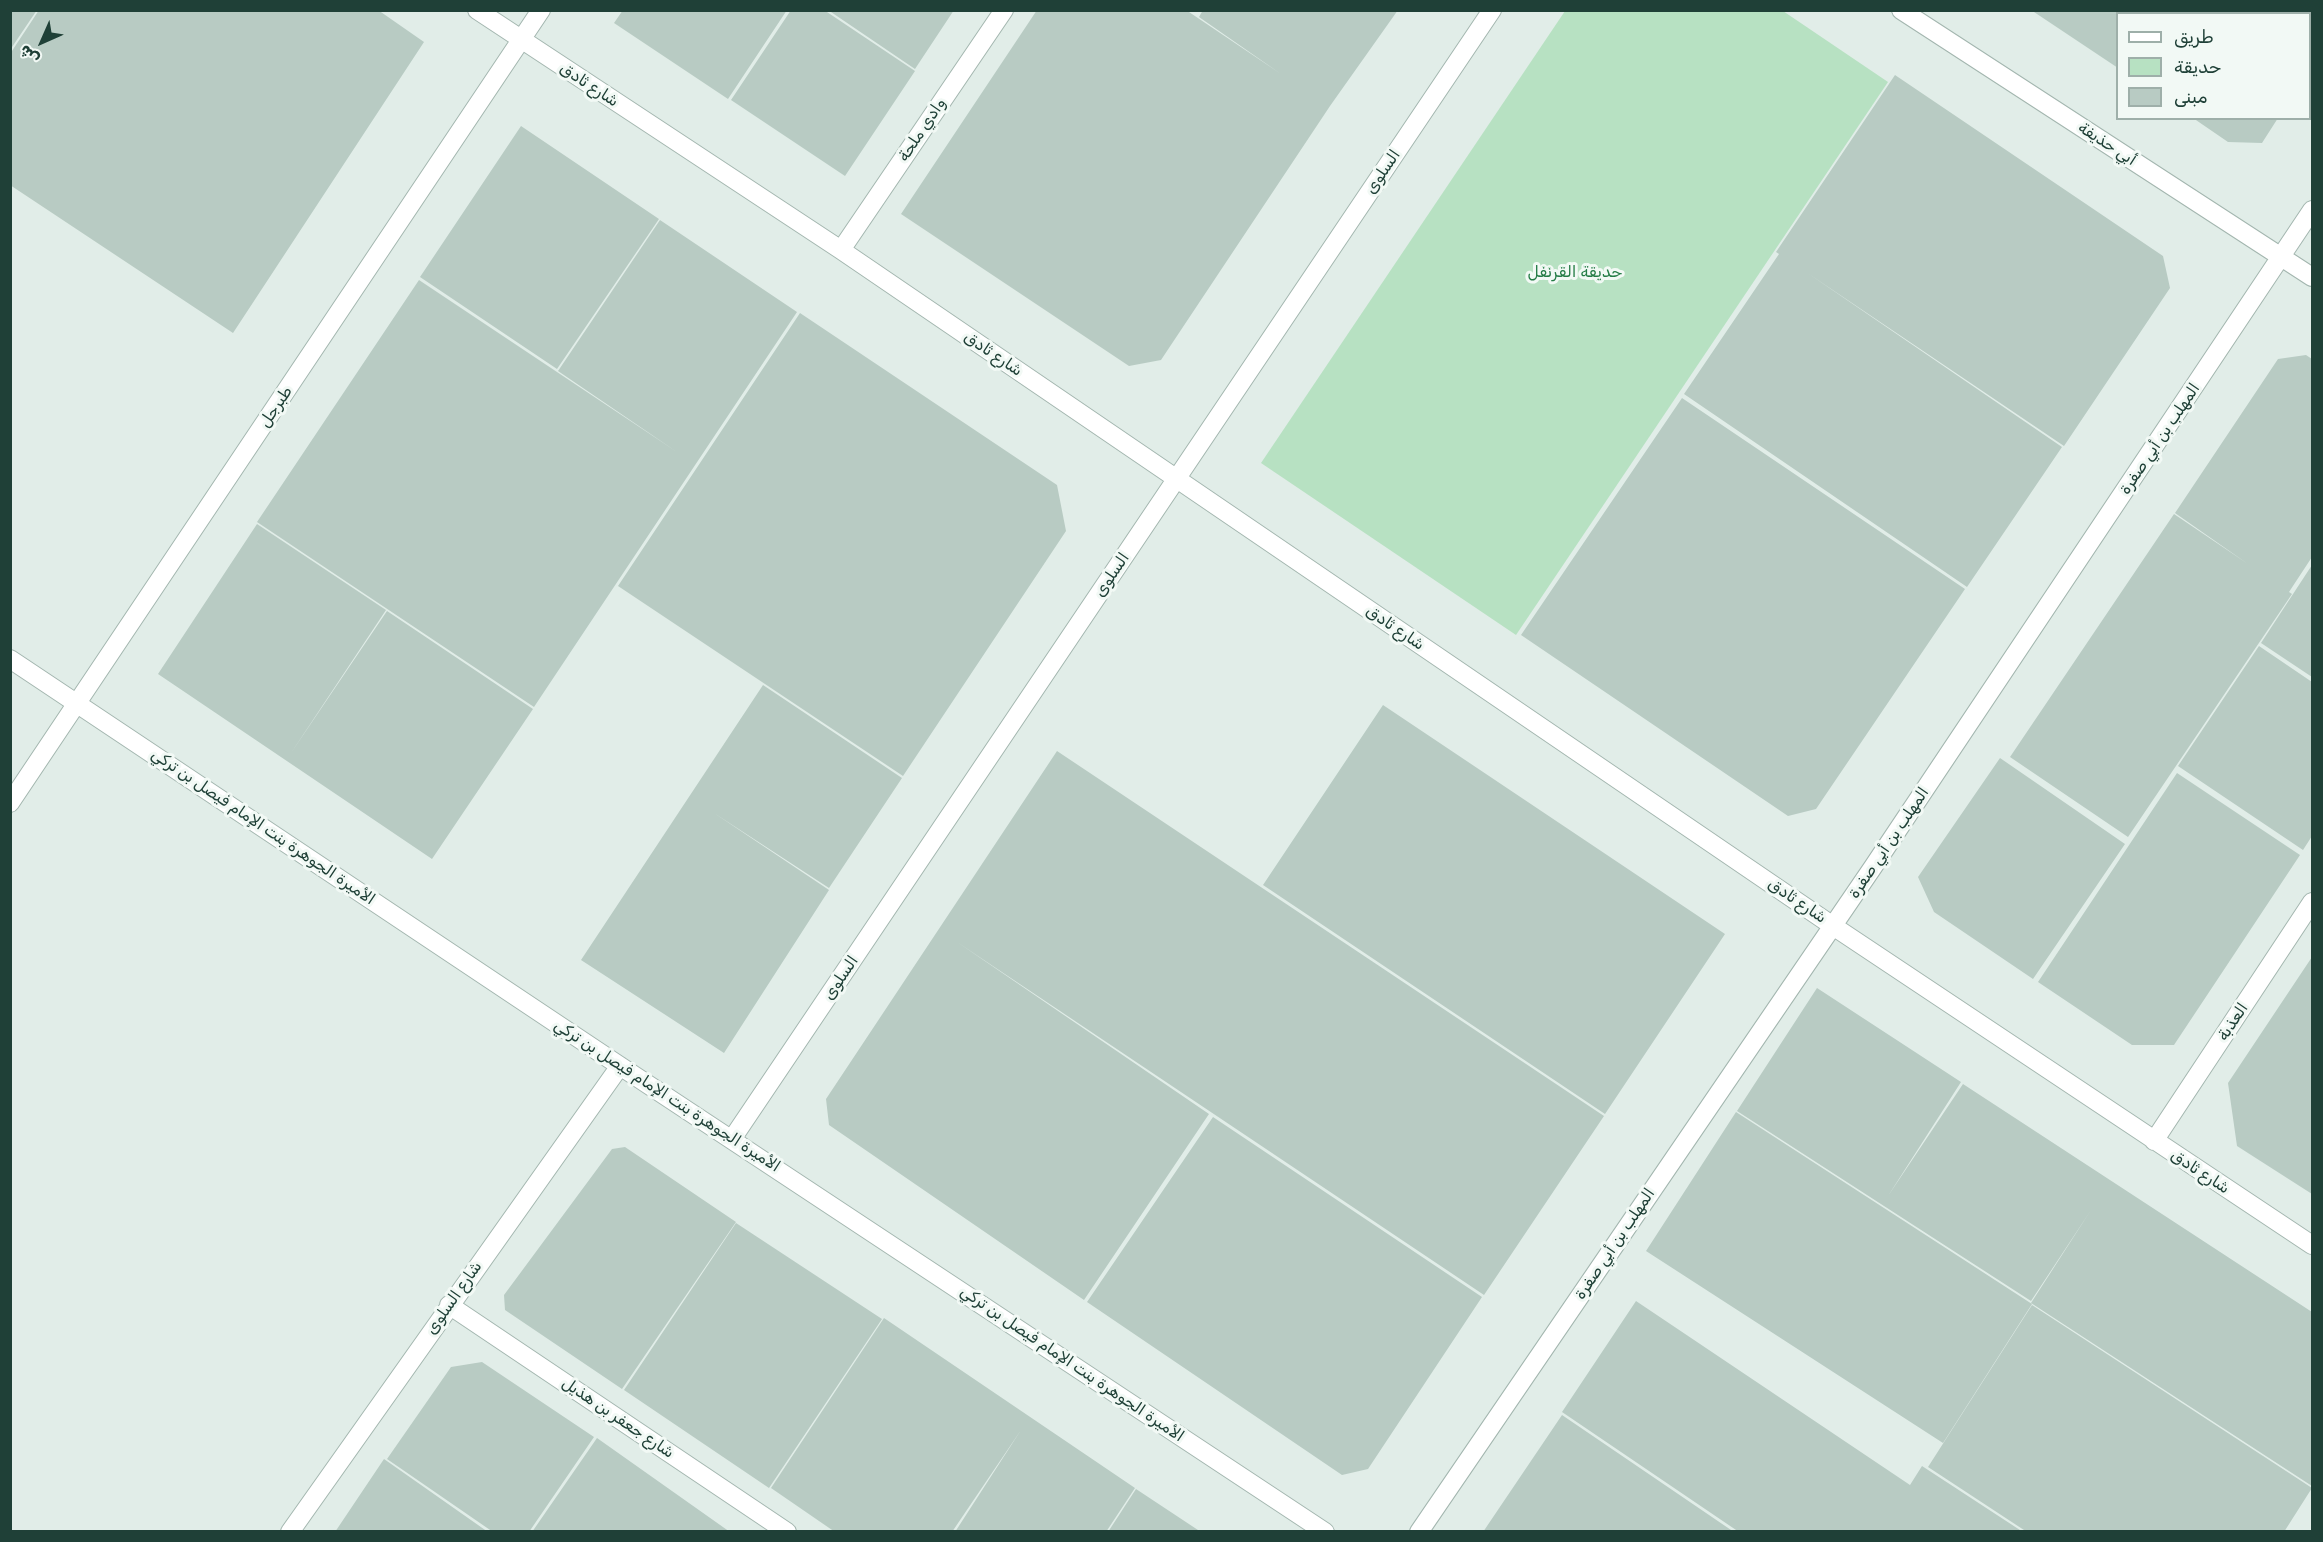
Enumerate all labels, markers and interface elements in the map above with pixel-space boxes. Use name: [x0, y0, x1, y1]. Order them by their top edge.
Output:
north arrow: [12, 12, 72, 72]
legend: [2116, 12, 2311, 120]
text: طريق: [2174, 26, 2214, 48]
text: ش: [15, 41, 43, 69]
text: حديقة: [2174, 56, 2221, 78]
street label: شارع ثادق: [556, 59, 622, 111]
text: مبنى: [2174, 86, 2208, 108]
street label: وادي ملحة: [894, 95, 950, 165]
street label: أبي حذيفة: [2074, 118, 2140, 170]
street label: السلوى: [1361, 146, 1405, 198]
park label: حديقة القرنفل: [1527, 262, 1623, 282]
street label: شارع ثادق: [960, 327, 1026, 381]
street label: المهلب بن أبي صفرة: [2116, 380, 2204, 498]
street label: طبرجل: [255, 383, 297, 431]
street label: السلوى: [1090, 549, 1134, 601]
street label: شارع ثادق: [1362, 601, 1428, 655]
street label: الأميرة الجوهرة بنت الإمام فيصل بن تركي: [148, 745, 378, 909]
street label: المهلب بن أبي صفرة: [1845, 784, 1933, 902]
street label: شارع ثادق: [1764, 874, 1830, 928]
street label: السلوى: [819, 952, 863, 1004]
street label: العذبة: [2214, 1000, 2252, 1044]
street label: الأميرة الجوهرة بنت الإمام فيصل بن تركي: [550, 1016, 784, 1176]
street label: شارع ثادق: [2167, 1146, 2233, 1198]
street label: المهلب بن أبي صفرة: [1571, 1185, 1659, 1303]
street label: شارع السلوى: [422, 1258, 486, 1338]
street label: الأميرة الجوهرة بنت الإمام فيصل بن تركي: [957, 1282, 1187, 1446]
street label: شارع جعفر بن هذيل: [558, 1373, 678, 1463]

